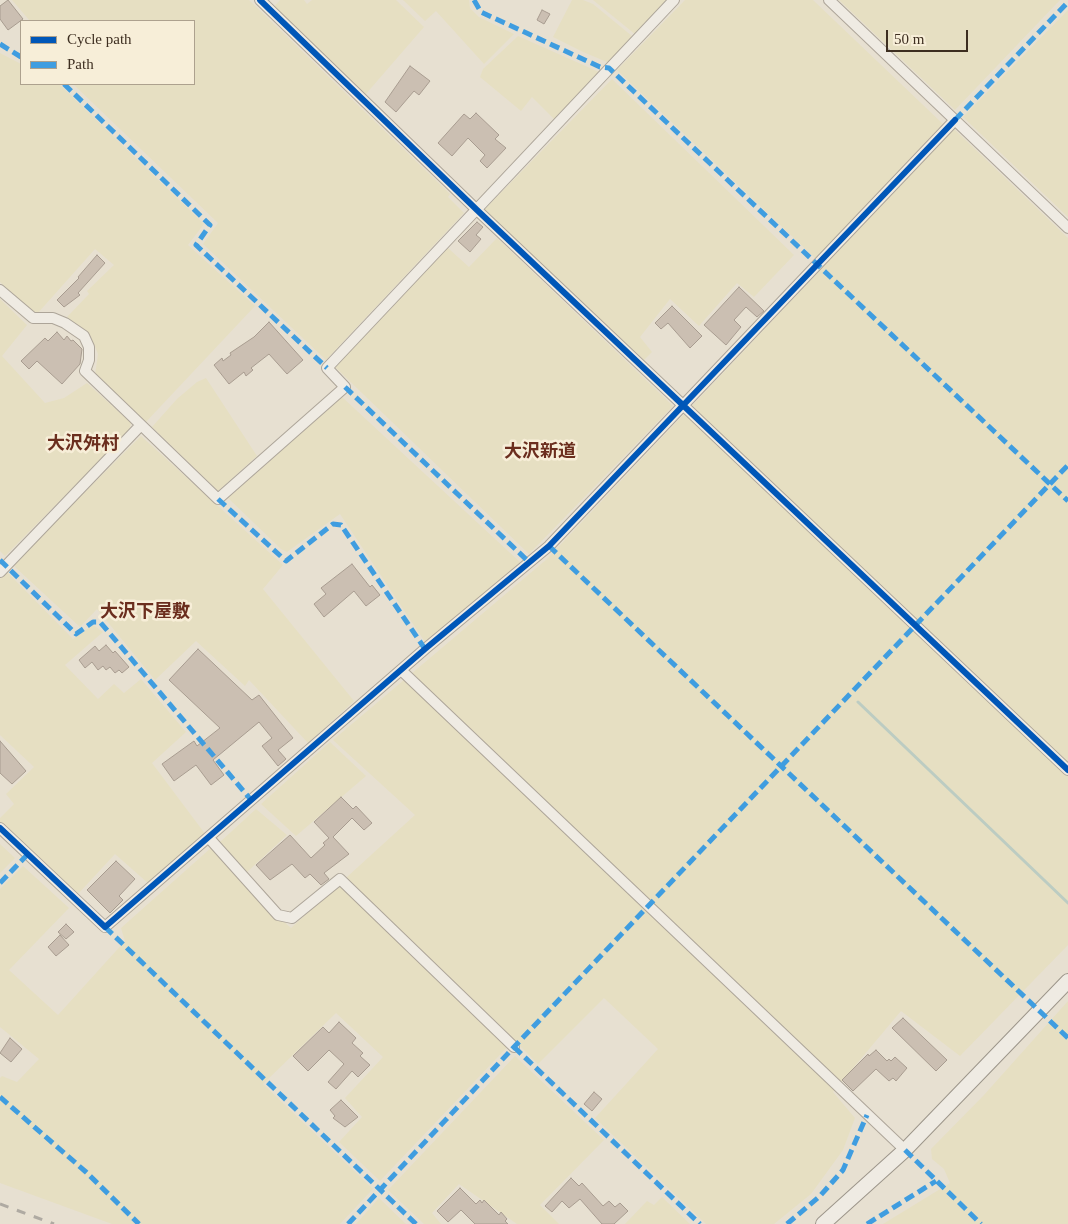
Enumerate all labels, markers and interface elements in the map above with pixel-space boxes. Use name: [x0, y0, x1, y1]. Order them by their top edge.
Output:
legend: [20, 20, 195, 85]
scale bar: [888, 20, 970, 52]
text: Cycle path: [67, 31, 132, 47]
text: 50 m: [894, 31, 924, 47]
text: Path: [67, 56, 94, 72]
district label: 大沢舛村: [47, 433, 119, 455]
district label: 大沢新道: [504, 441, 576, 463]
district label: 大沢下屋敷: [100, 601, 190, 623]

